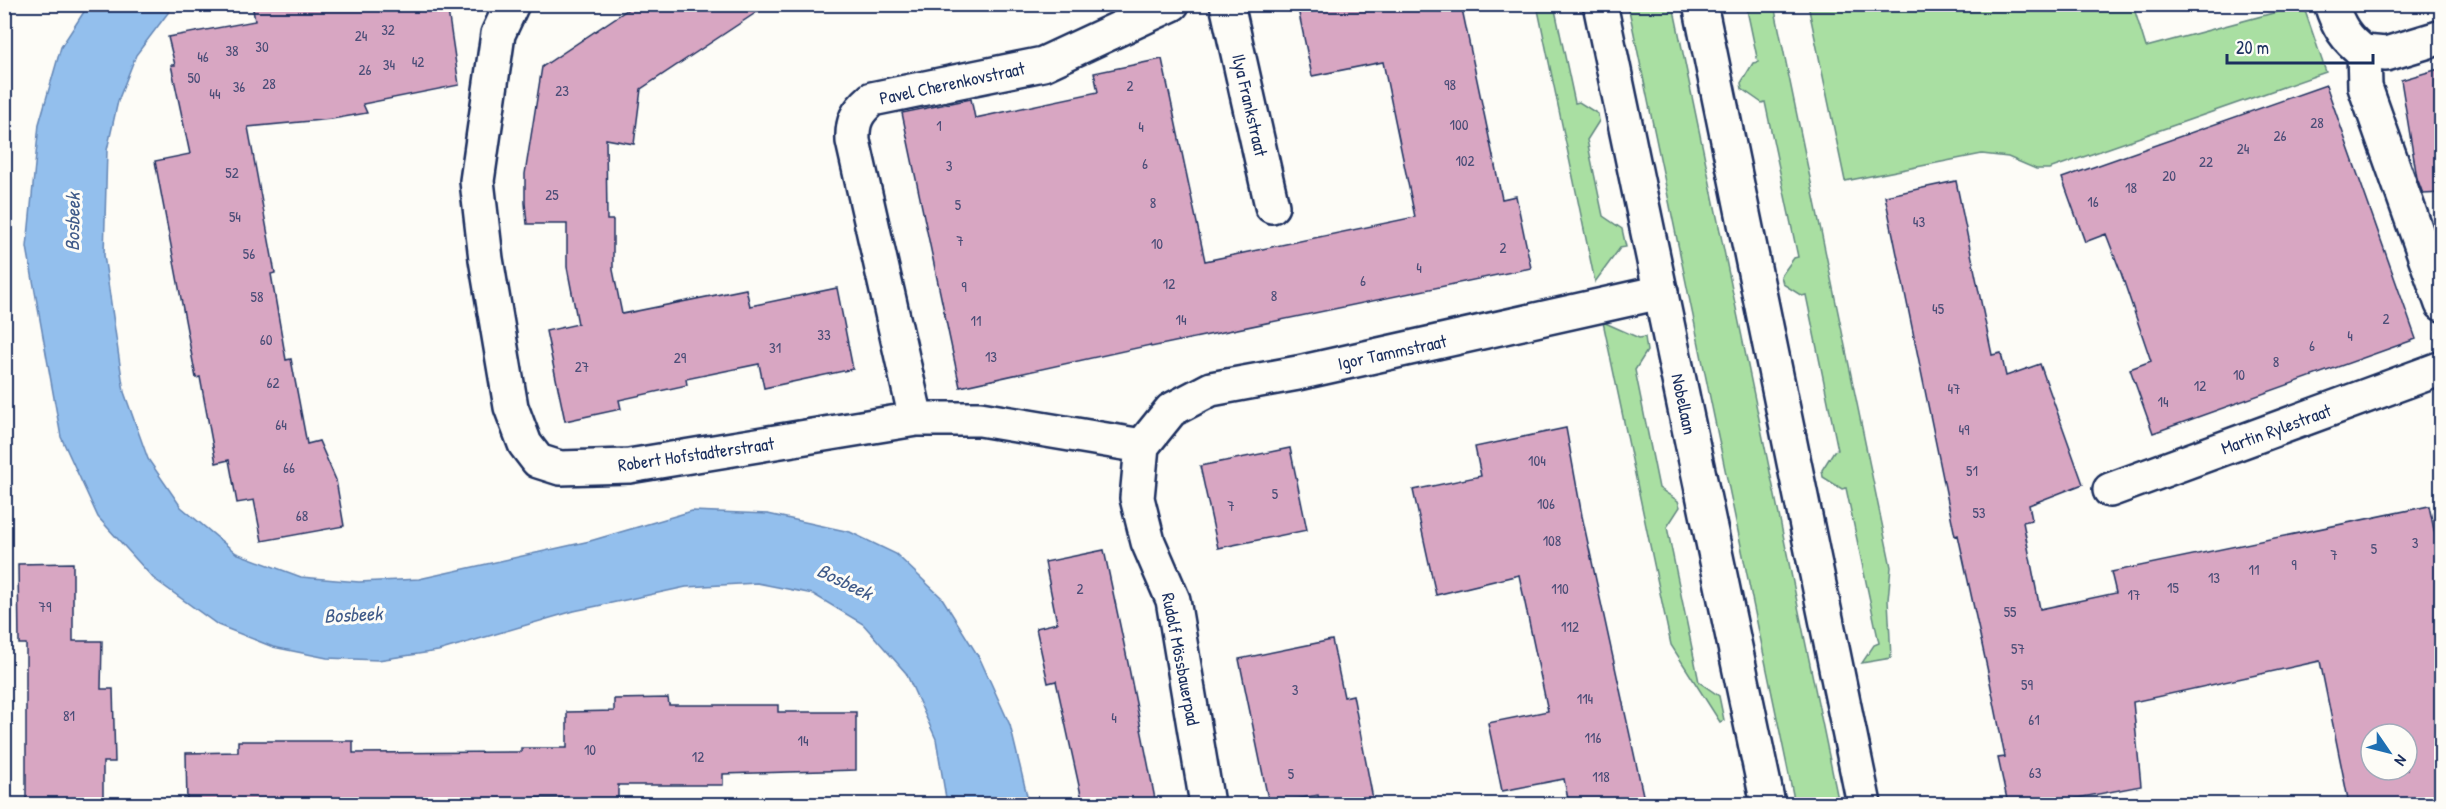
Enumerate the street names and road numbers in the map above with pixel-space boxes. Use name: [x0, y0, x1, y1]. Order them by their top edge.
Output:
street label: Ilya Frankstraat: [1226, 51, 1274, 160]
street label: Pavel Cherenkovstraat: [877, 55, 1028, 111]
street label: Igor Tammstraat: [1335, 328, 1450, 376]
street label: Nobellaan: [1665, 371, 1703, 437]
street label: Martin Rylestraat: [2218, 397, 2335, 460]
street label: Robert Hofstadterstraat: [616, 431, 776, 477]
street label: Rudolf Mössbauerpad: [1156, 591, 1206, 727]

